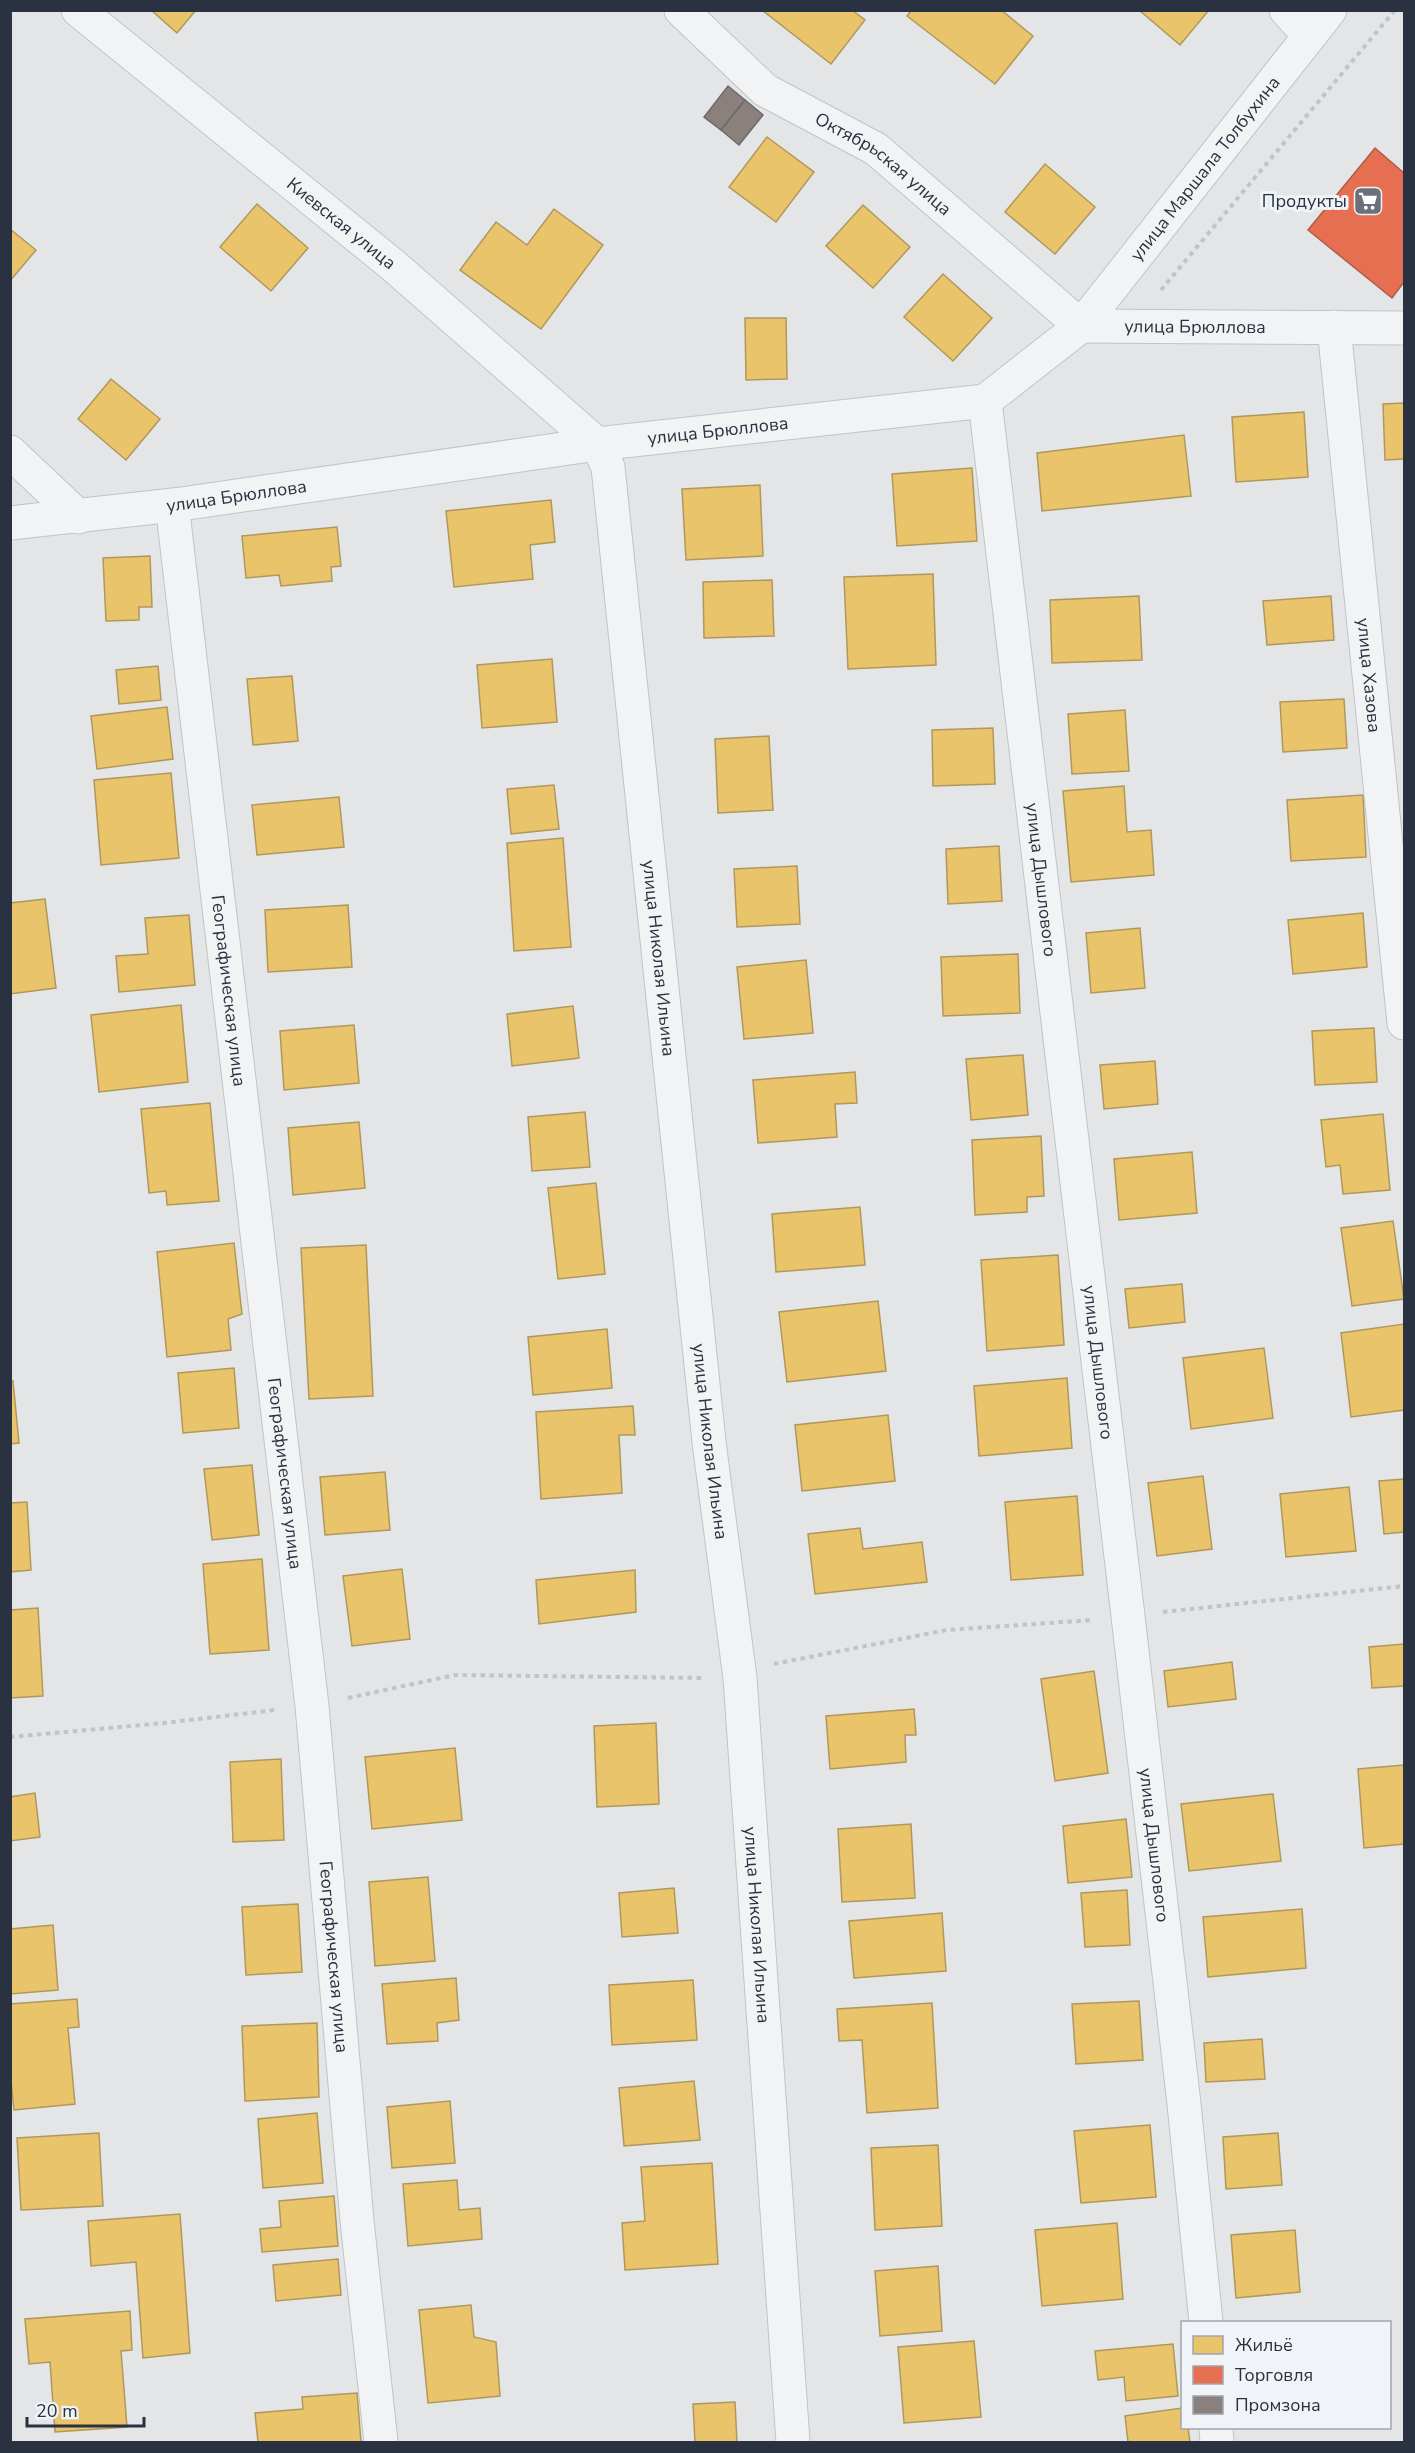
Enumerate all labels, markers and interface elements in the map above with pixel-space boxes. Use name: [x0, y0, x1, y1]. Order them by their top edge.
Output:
street label: улица Маршала Толбухина: [1125, 71, 1285, 266]
street label: Октябрьская улица: [811, 107, 957, 221]
street label: Киевская улица: [282, 172, 401, 275]
supermarket icon: Продукты: [1352, 185, 1384, 217]
place label: Продукты: [1262, 189, 1347, 213]
street label: улица Брюллова: [1124, 314, 1266, 339]
street label: улица Брюллова: [646, 411, 790, 450]
street label: улица Брюллова: [165, 474, 308, 518]
street label: улица Хазова: [1351, 617, 1387, 734]
street label: улица Дышлового: [1020, 801, 1062, 958]
street label: улица Николая Ильина: [637, 859, 681, 1057]
street label: Географическая улица: [206, 894, 252, 1088]
street label: улица Дышлового: [1077, 1284, 1119, 1441]
street label: улица Николая Ильина: [687, 1342, 734, 1541]
street label: Географическая улица: [262, 1377, 308, 1571]
street label: улица Дышлового: [1134, 1767, 1175, 1924]
street label: улица Николая Ильина: [738, 1826, 776, 2024]
street label: Географическая улица: [314, 1860, 354, 2054]
legend: [1181, 2321, 1391, 2429]
text: Жильё: [1235, 2333, 1293, 2357]
text: Торговля: [1235, 2363, 1313, 2387]
scale bar: [27, 2390, 144, 2428]
text: Промзона: [1235, 2393, 1321, 2417]
text: 20 m: [36, 2399, 78, 2423]

